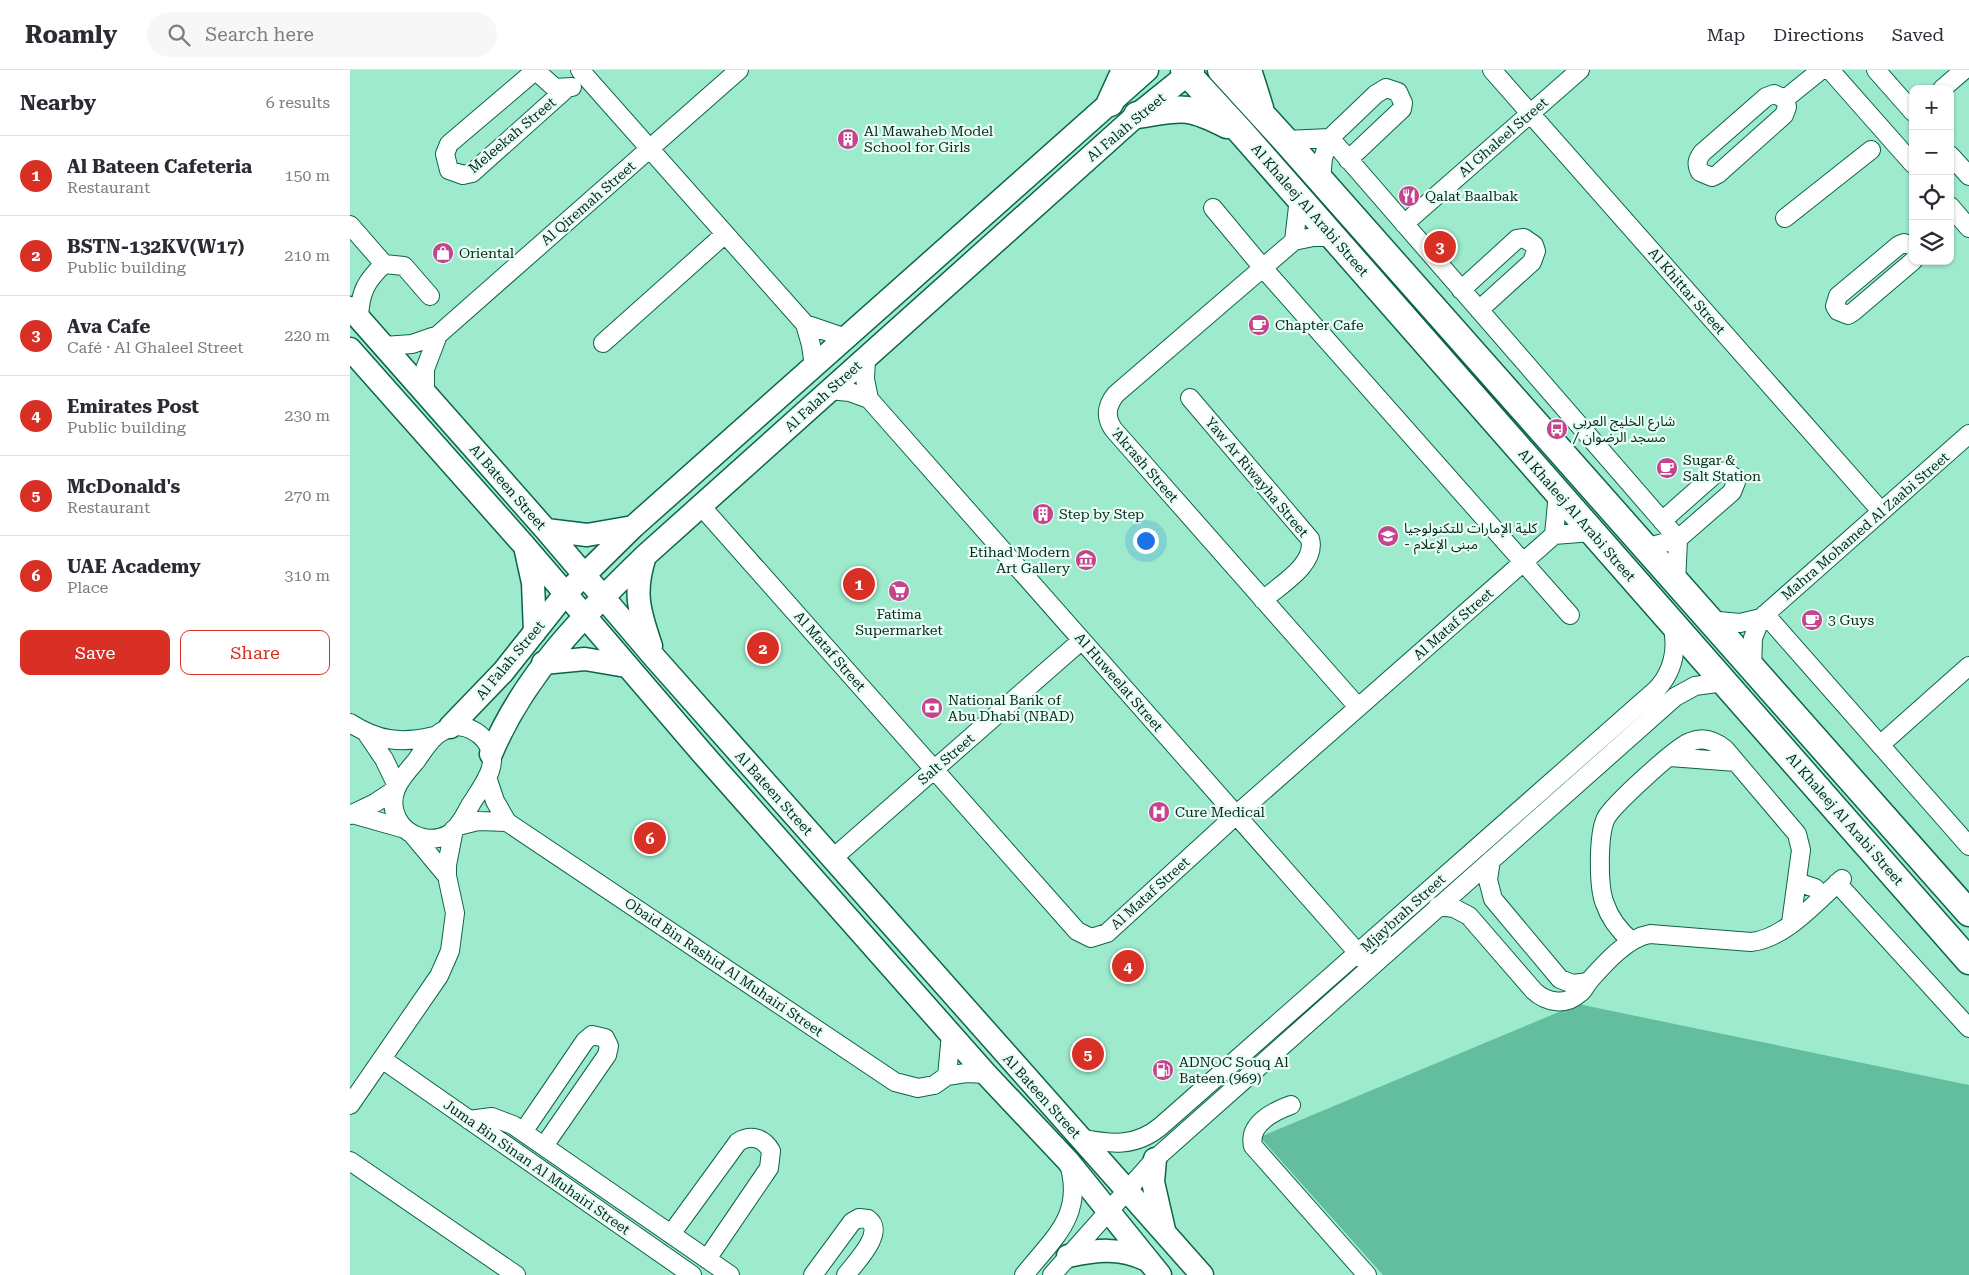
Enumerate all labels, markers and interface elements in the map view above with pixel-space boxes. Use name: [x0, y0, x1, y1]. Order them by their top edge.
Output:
search box: [147, 12, 497, 57]
text: Roamly: [25, 21, 117, 49]
icon: search: [165, 21, 193, 49]
text: Search here: [205, 23, 314, 46]
text: Map: [1707, 24, 1745, 45]
text: Directions: [1773, 24, 1864, 45]
text: Saved: [1892, 24, 1944, 45]
map controls: [1909, 85, 1954, 265]
button: +: [1909, 85, 1954, 130]
street label: Al Falah Street: [1083, 89, 1169, 165]
text: Nearby: [20, 91, 96, 115]
text: 6 results: [266, 93, 330, 112]
street label: Meleekah Street: [465, 94, 559, 176]
street label: Al Ghaleel Street: [1455, 94, 1551, 180]
place label: Al Mawaheb Model School for Girls: [864, 123, 994, 155]
building icon: Al Mawaheb Model School for Girls: [836, 127, 860, 151]
button: −: [1909, 130, 1954, 175]
street label: Al Khaleej Al Arabi Street: [1248, 141, 1372, 279]
text: Al Bateen Cafeteria: [67, 155, 252, 178]
street label: Al Qiremah Street: [538, 158, 638, 248]
text: 1: [32, 166, 40, 185]
text: 150 m: [284, 166, 330, 185]
button: locate: [1909, 175, 1954, 220]
text: Restaurant: [67, 178, 150, 197]
restaurant icon: Qalat Baalbak: [1397, 184, 1421, 208]
place label: Qalat Baalbak: [1425, 188, 1518, 204]
button: layers: [1909, 220, 1954, 265]
pin: 3: [1424, 228, 1456, 266]
text: BSTN-132KV(W17): [67, 235, 244, 258]
shop icon: Oriental: [431, 241, 455, 265]
place label: Oriental: [459, 245, 515, 261]
street label: Al Khittar Street: [1645, 245, 1729, 337]
text: 2: [32, 246, 40, 265]
text: 210 m: [284, 246, 330, 265]
text: Public building: [67, 258, 186, 277]
cafe icon: Chapter Cafe: [1247, 313, 1271, 337]
text: Ava Cafe: [67, 315, 150, 338]
place label: Chapter Cafe: [1275, 317, 1364, 333]
text: 3: [32, 326, 40, 345]
text: 220 m: [284, 326, 330, 345]
text: Café · Al Ghaleel Street: [67, 338, 243, 357]
street label: Al Falah Street: [781, 357, 865, 435]
text: Emirates Post: [67, 395, 199, 418]
text: 4: [32, 406, 40, 425]
text: 230 m: [284, 406, 330, 425]
place label: شارع الخليج العربي / مسجد الرضوان: [1572, 413, 1675, 446]
street label: Yaw Ar Riwayha Street: [1202, 414, 1312, 540]
bus stop icon: شارع الخليج العربي / مسجد الرضوان: [1545, 417, 1569, 441]
text: Public building: [67, 418, 186, 437]
street label: 'Akrash Street: [1108, 425, 1182, 505]
street label: Al Bateen Street: [467, 441, 549, 533]
street label: Al Khaleej Al Arabi Street: [1515, 446, 1639, 584]
street label: Mahra Mohamed Al Zaabi Street: [1778, 449, 1952, 603]
place label: Sugar & Salt Station: [1683, 452, 1761, 484]
cafe icon: Sugar & Salt Station: [1655, 456, 1679, 480]
text: McDonald's: [67, 475, 180, 498]
text: 5: [32, 486, 40, 505]
text: 270 m: [284, 486, 330, 505]
text: Restaurant: [67, 498, 150, 517]
building icon: Step by Step: [1031, 502, 1055, 526]
place label: Step by Step: [1059, 506, 1144, 522]
place label: كلية الإمارات للتكنولوجيا - مبنى الإعلام: [1404, 520, 1538, 555]
school or university icon: كلية الإمارات للتكنولوجيا - مبنى الإعلام: [1376, 524, 1400, 548]
your location: [1133, 528, 1159, 554]
place label: Etihad Modern Art Gallery: [969, 544, 1071, 576]
museum icon: Etihad Modern Art Gallery: [1074, 548, 1098, 572]
text: UAE Academy: [67, 555, 201, 578]
pin: 1: [843, 565, 875, 603]
text: 6: [32, 566, 40, 585]
text: 310 m: [284, 566, 330, 585]
text: Place: [67, 578, 108, 597]
supermarket icon: Fatima Supermarket: [887, 579, 911, 603]
street label: Al Mataf Street: [1410, 585, 1496, 663]
place label: Fatima Supermarket: [855, 606, 943, 638]
street label: Al Mataf Street: [791, 608, 869, 694]
cafe icon: 3 Guys: [1800, 608, 1824, 632]
place label: 3 Guys: [1828, 612, 1874, 628]
street label: Al Falah Street: [472, 617, 548, 703]
pin: 2: [747, 629, 779, 667]
street label: Al Huweelat Street: [1072, 629, 1166, 735]
button: Save: [20, 630, 170, 675]
button: Share: [180, 630, 330, 675]
place label: National Bank of Abu Dhabi (NBAD): [948, 692, 1074, 724]
bank icon: National Bank of Abu Dhabi (NBAD): [920, 696, 944, 720]
street label: Salt Street: [914, 730, 978, 788]
street label: Al Bateen Street: [732, 748, 816, 838]
street label: Al Khaleej Al Arabi Street: [1783, 750, 1907, 888]
hospital icon: Cure Medical: [1147, 800, 1171, 824]
place label: Cure Medical: [1175, 804, 1265, 820]
pin: 6: [634, 819, 666, 857]
street label: Al Mataf Street: [1107, 853, 1193, 933]
street label: Mjaybrah Street: [1358, 871, 1448, 955]
street label: Obaid Bin Rashid Al Muhairi Street: [622, 894, 826, 1040]
pin: 4: [1112, 947, 1144, 985]
pin: 5: [1072, 1035, 1104, 1073]
street label: Al Bateen Street: [1000, 1051, 1084, 1141]
place label: ADNOC Souq Al Bateen (969): [1179, 1054, 1289, 1086]
fuel station icon: ADNOC Souq Al Bateen (969): [1151, 1058, 1175, 1082]
street label: Juma Bin Sinan Al Muhairi Street: [441, 1096, 633, 1238]

